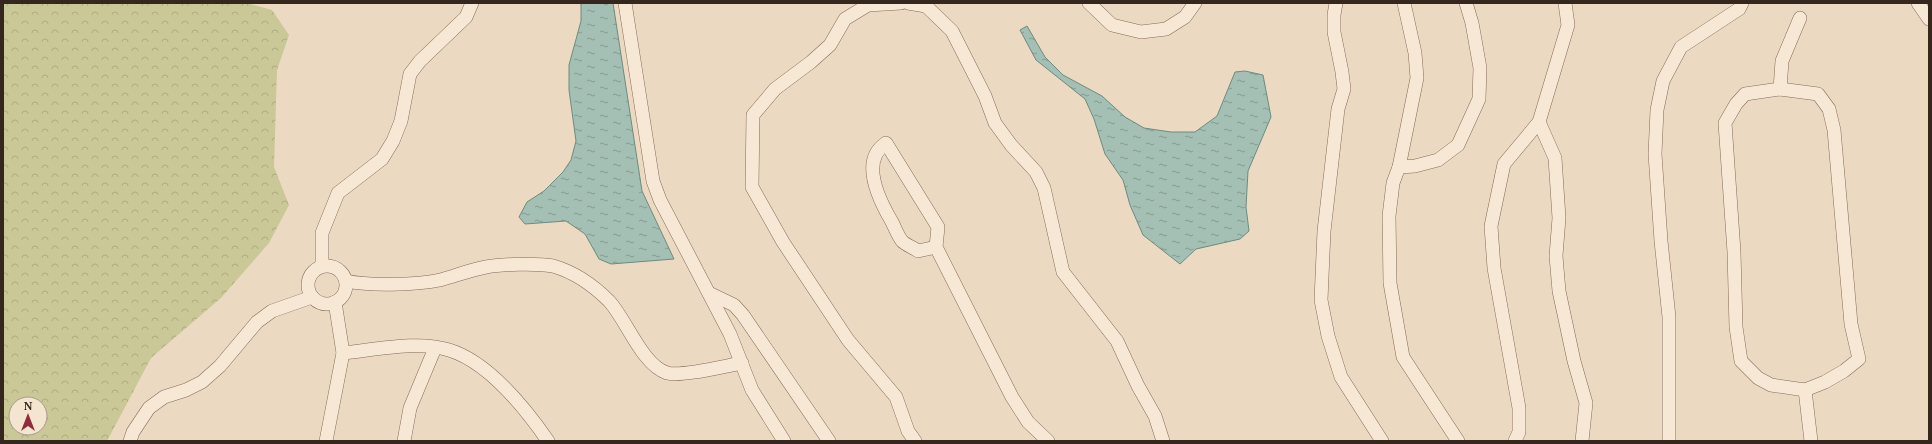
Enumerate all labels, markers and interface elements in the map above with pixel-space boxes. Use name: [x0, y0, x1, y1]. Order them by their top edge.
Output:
north arrow: [8, 396, 48, 436]
text: N: [24, 398, 33, 413]

